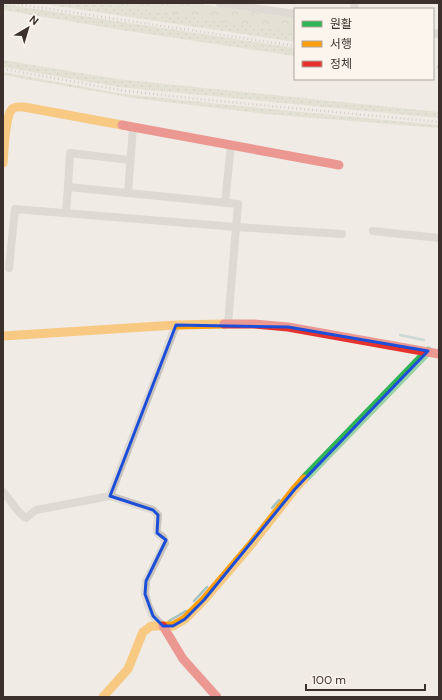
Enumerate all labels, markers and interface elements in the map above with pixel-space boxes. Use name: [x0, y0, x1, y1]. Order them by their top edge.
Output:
north arrow: [8, 8, 48, 48]
legend: [294, 8, 434, 80]
text: N: [27, 12, 42, 28]
text: 원활: [330, 16, 352, 32]
text: 서행: [330, 36, 352, 52]
text: 정체: [330, 56, 352, 72]
scale bar: [306, 666, 425, 692]
text: 100 m: [312, 672, 346, 688]

